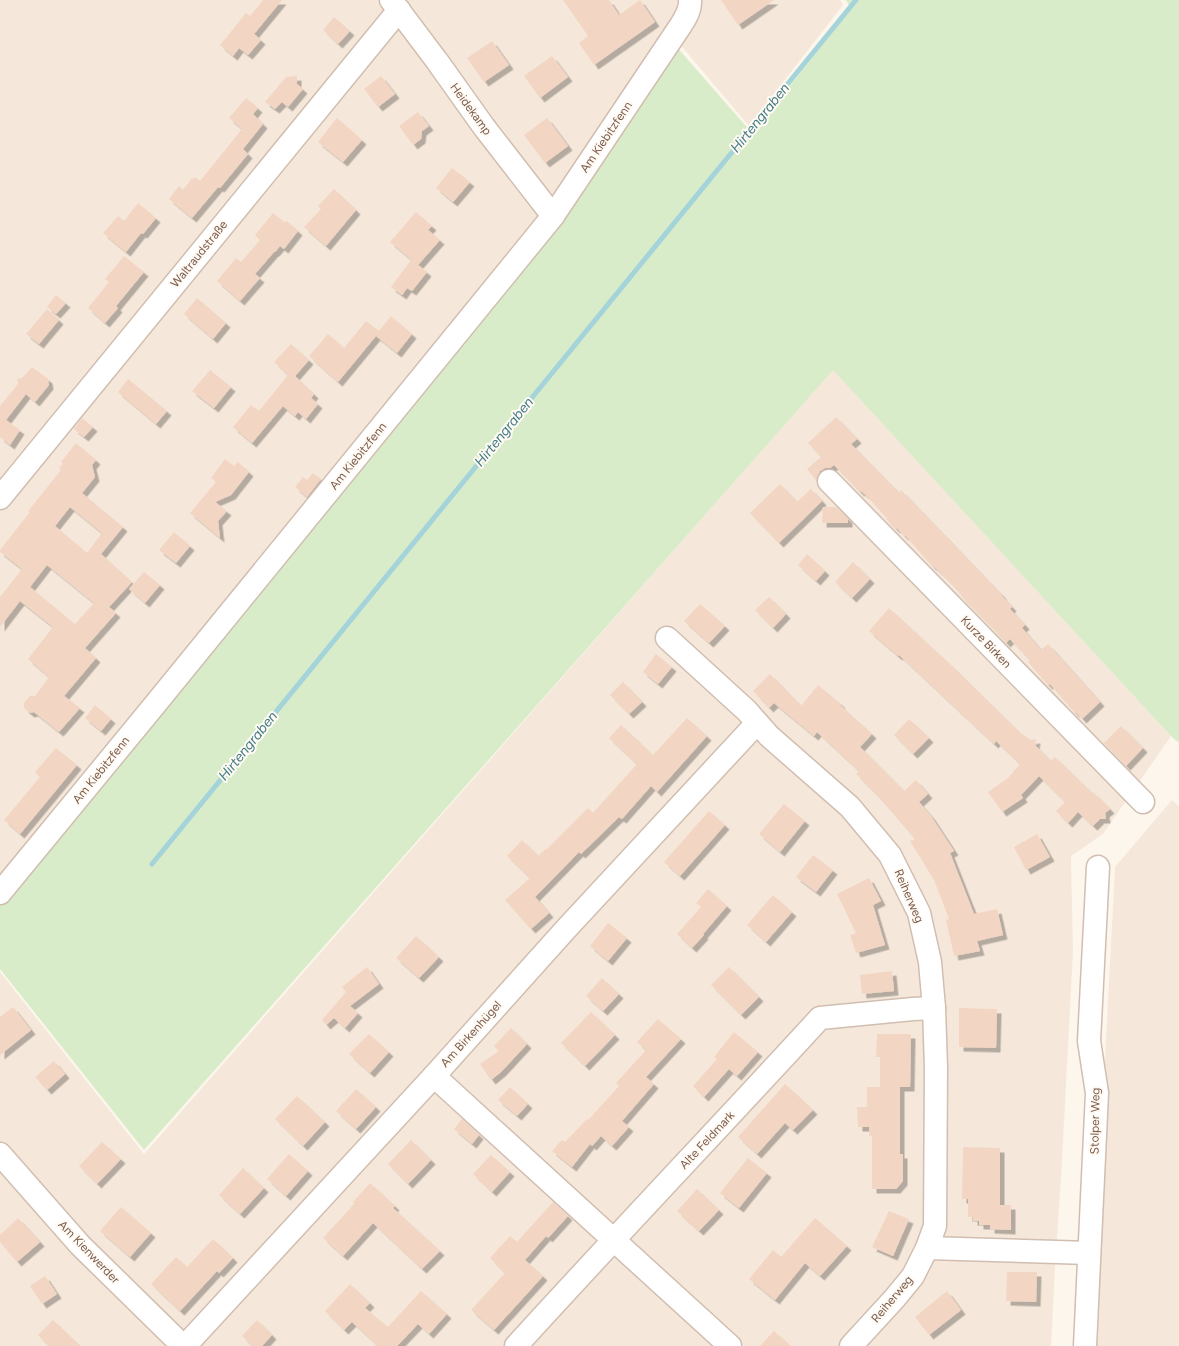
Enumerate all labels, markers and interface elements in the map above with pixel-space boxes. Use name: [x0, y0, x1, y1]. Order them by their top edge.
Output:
street label: Heidekamp: [447, 80, 495, 138]
water label: Hirtengraben: [727, 80, 793, 156]
street label: Am Kiebitzfenn: [577, 99, 635, 175]
street label: Waltraudstraße: [168, 217, 230, 290]
water label: Hirtengraben: [471, 394, 537, 470]
street label: Am Kiebitzfenn: [327, 419, 390, 492]
street label: Kurze Birken: [958, 613, 1014, 671]
water label: Hirtengraben: [215, 708, 281, 784]
street label: Am Kiebitzfenn: [70, 733, 133, 806]
street label: Reiherweg: [891, 867, 927, 925]
street label: Am Birkenhügel: [438, 998, 504, 1070]
street label: Stolper Weg: [1087, 1087, 1103, 1155]
street label: Alte Feldmark: [677, 1108, 737, 1172]
street label: Am Kienwerder: [55, 1218, 123, 1286]
street label: Reiherweg: [868, 1273, 916, 1325]

